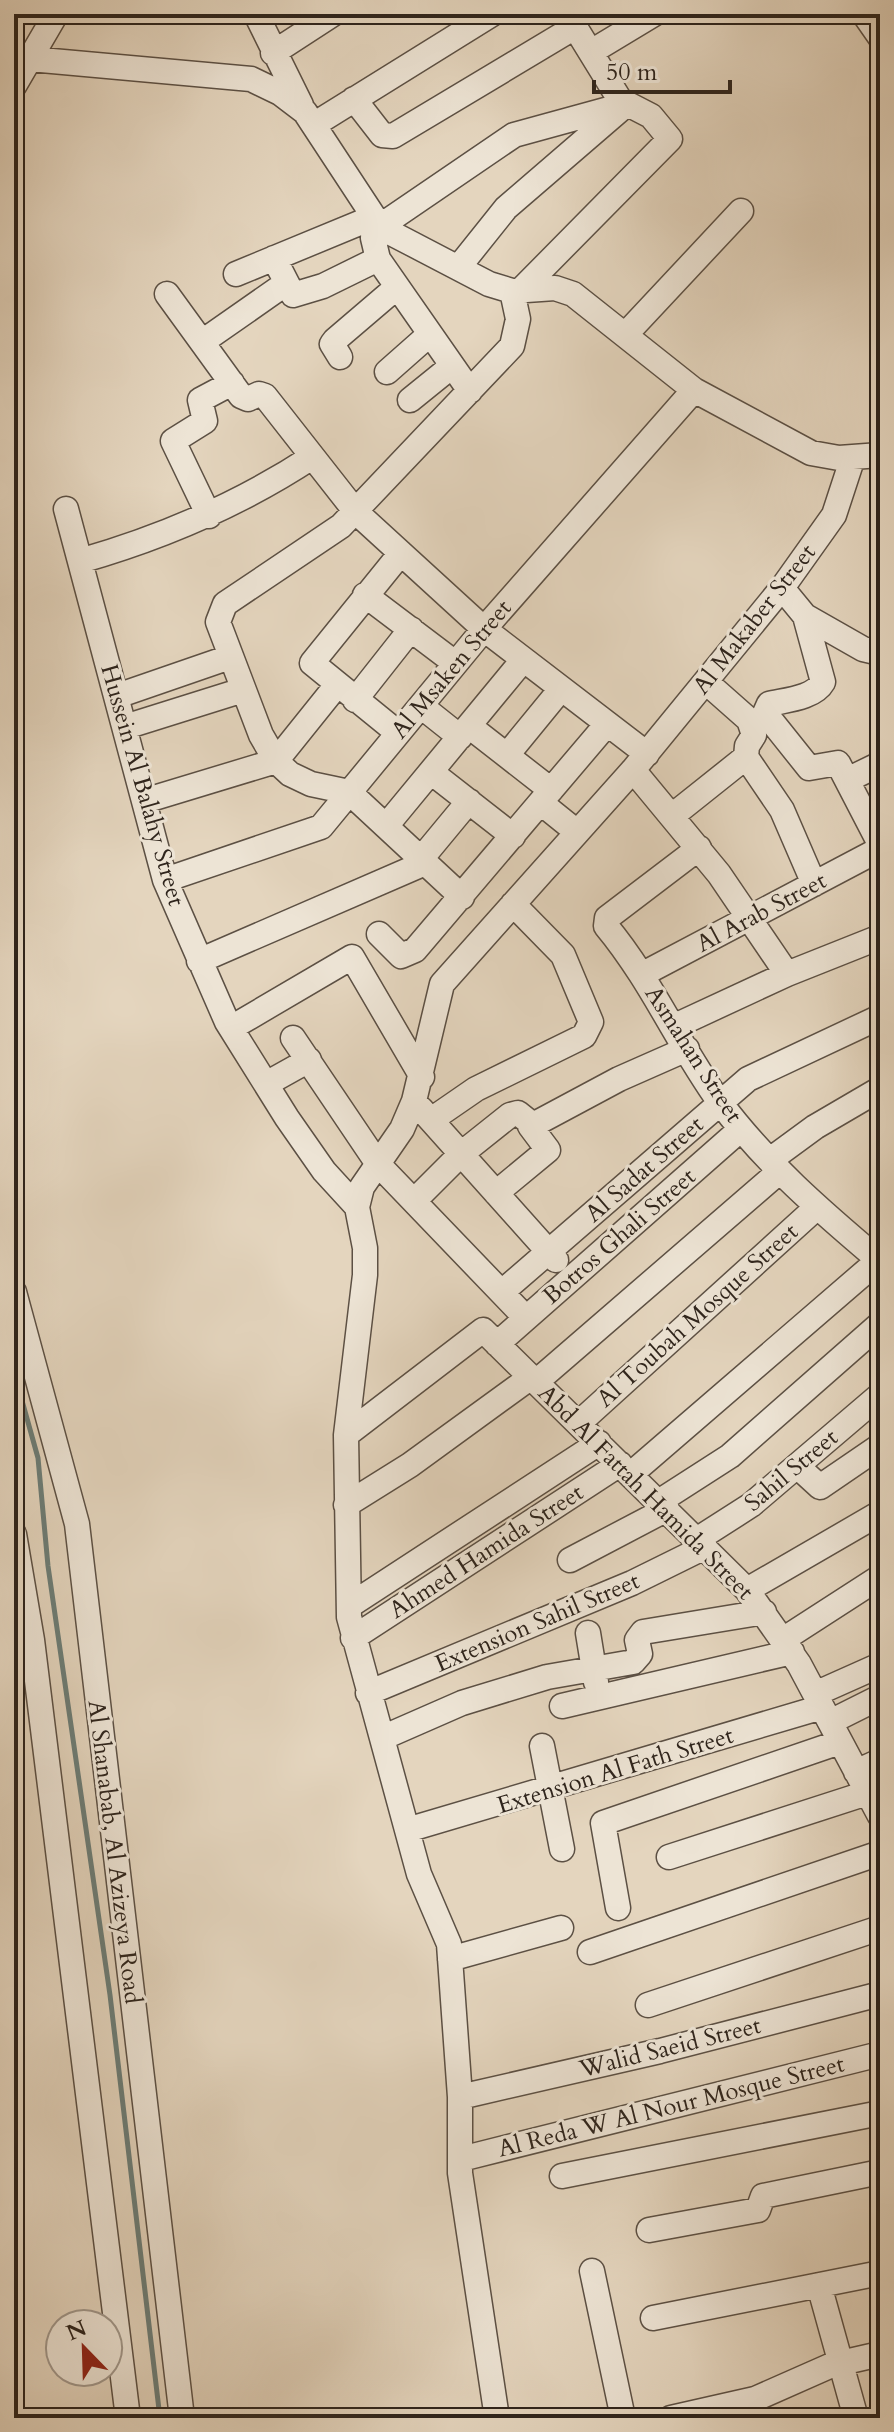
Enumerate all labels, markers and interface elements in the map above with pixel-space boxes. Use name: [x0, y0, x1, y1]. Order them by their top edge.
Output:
scale bar: [594, 44, 730, 94]
text: 50 m: [606, 56, 658, 89]
street label: Al Makaber Street: [685, 537, 824, 701]
street label: Al Msaken Street: [383, 592, 520, 746]
street label: Hussein Al Balahy Street: [92, 661, 193, 910]
street label: Al Arab Street: [690, 864, 832, 961]
street label: Asmahan Street: [637, 979, 750, 1130]
street label: Al Sadat Street: [578, 1108, 711, 1230]
street label: Botros Ghali Street: [536, 1160, 703, 1312]
street label: Al Toubah Mosque Street: [589, 1216, 806, 1415]
street label: Abd Al Fattah Hamida Street: [530, 1377, 761, 1608]
street label: Sahil Street: [738, 1421, 845, 1519]
street label: Ahmed Hamida Street: [383, 1476, 590, 1627]
street label: Extension Sahil Street: [430, 1564, 645, 1680]
street label: Al Shanabab, Al Azizeya Road: [79, 1698, 150, 2006]
street label: Extension Al Fath Street: [493, 1719, 738, 1822]
street label: Walid Saeid Street: [575, 2009, 765, 2086]
street label: Al Reda W Al Nour Mosque Street: [494, 2047, 848, 2166]
north arrow: [44, 2308, 124, 2388]
text: N: [62, 2313, 91, 2348]

